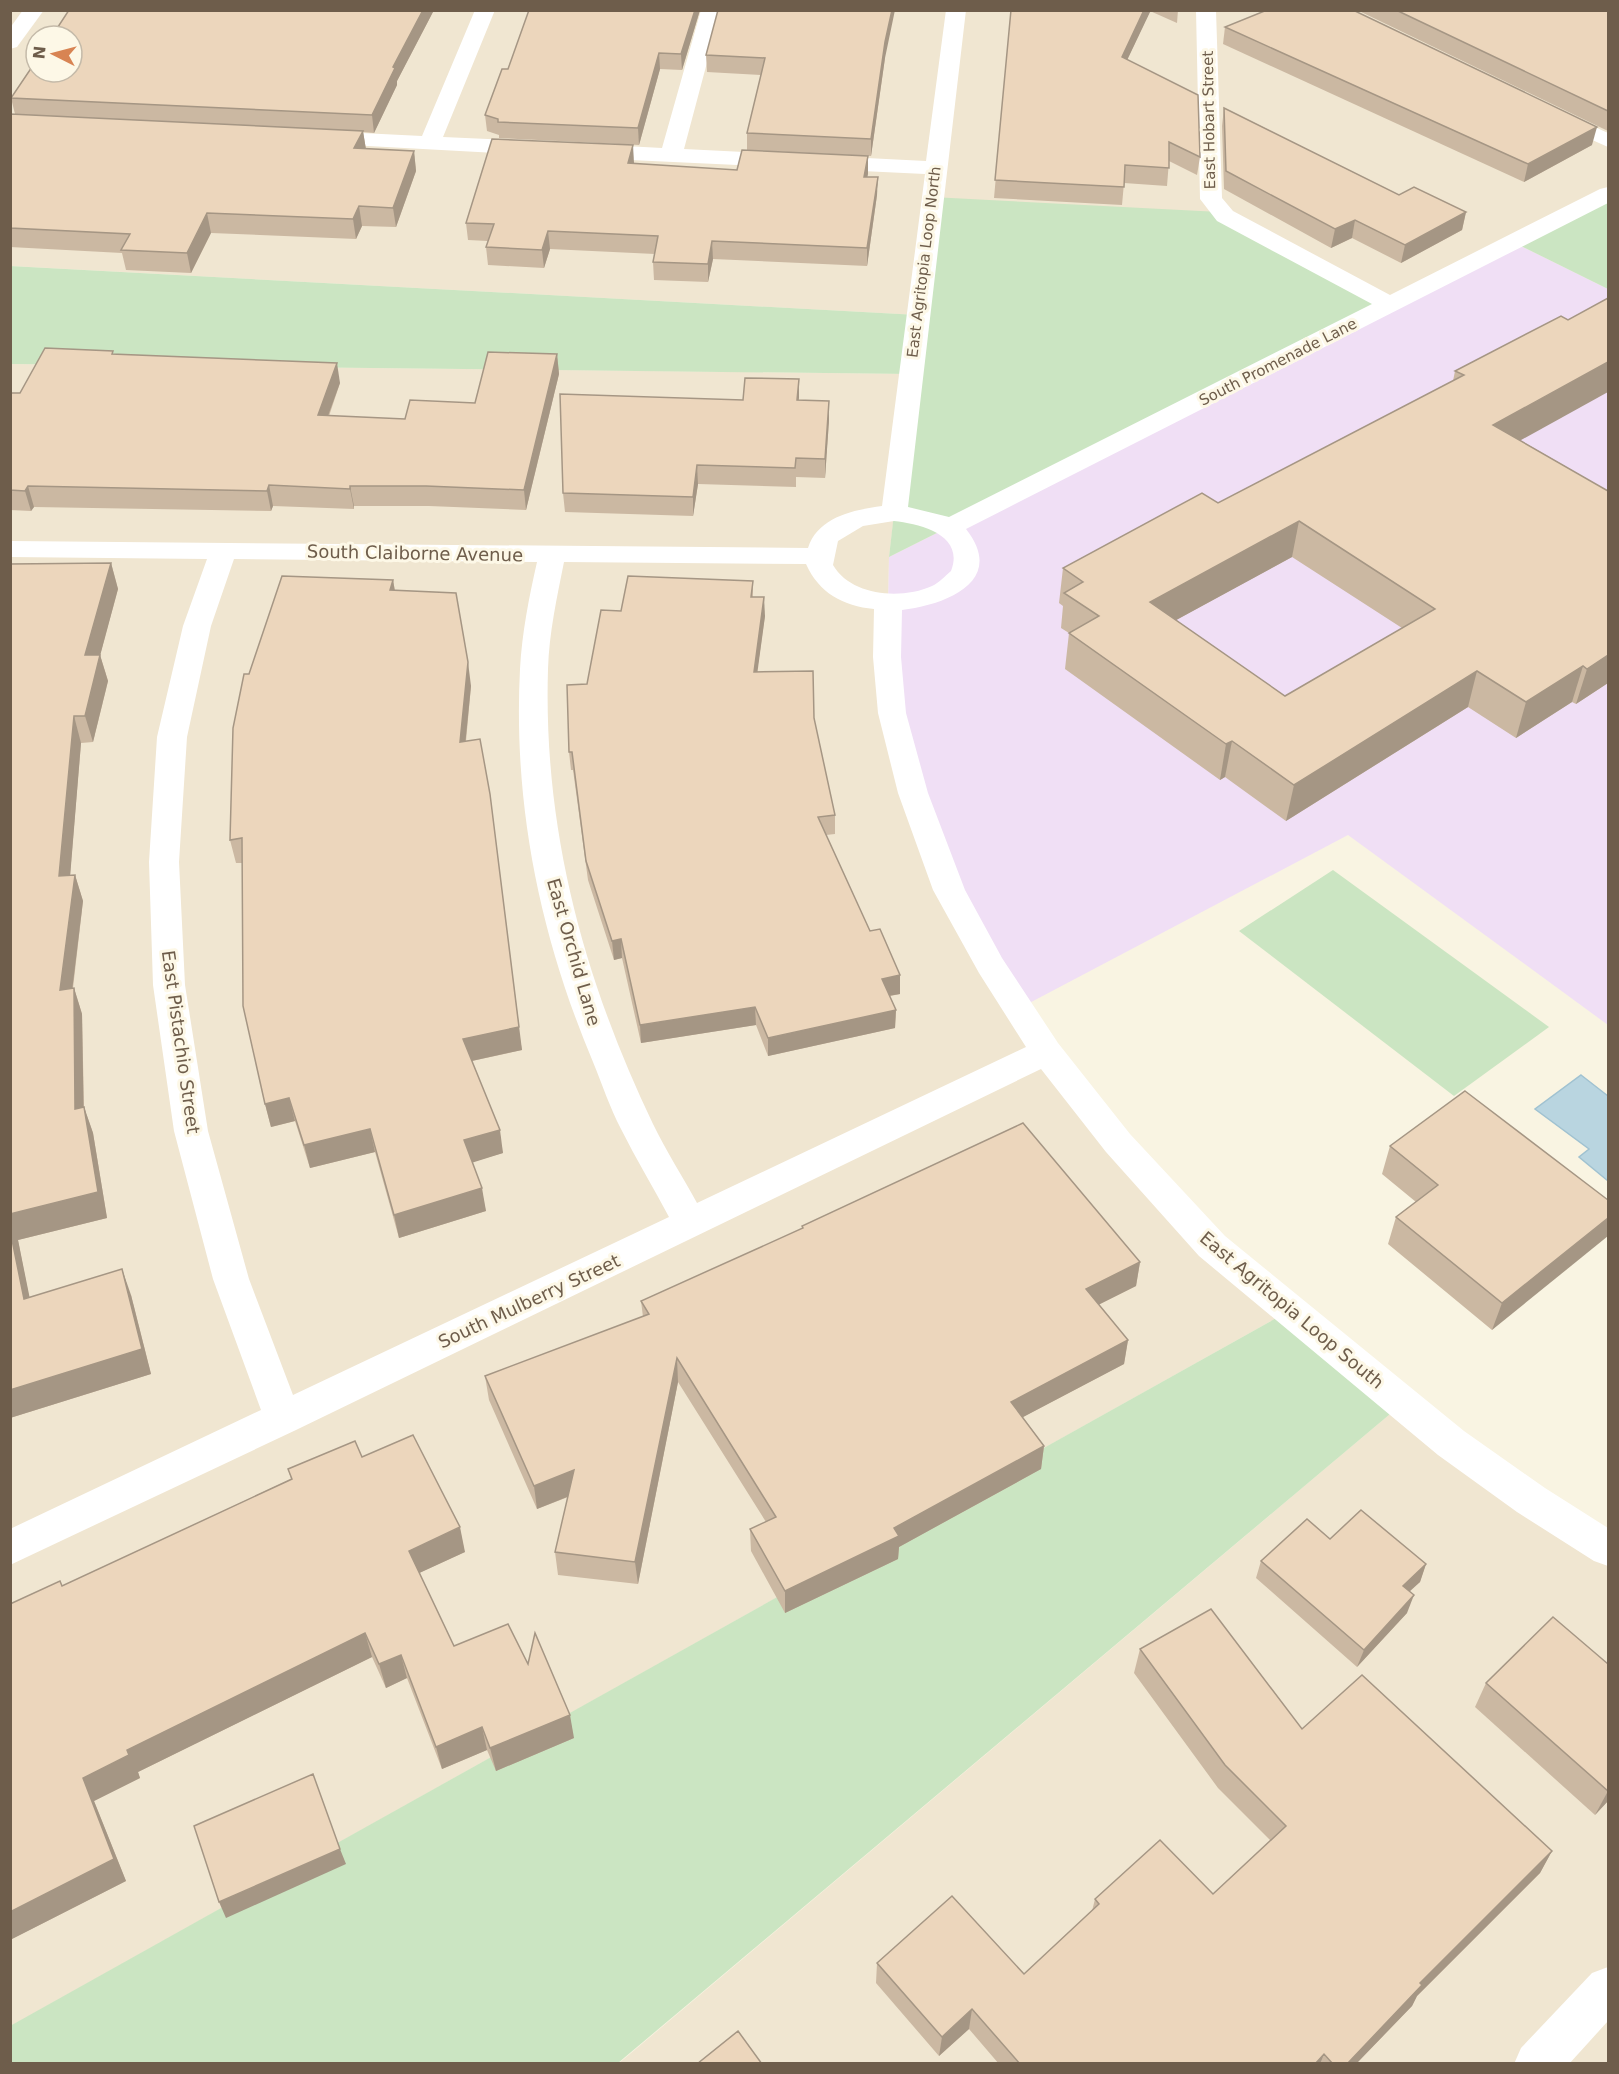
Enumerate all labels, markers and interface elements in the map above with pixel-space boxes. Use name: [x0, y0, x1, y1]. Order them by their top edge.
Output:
north arrow: [24, 24, 84, 84]
text: N: [29, 45, 50, 60]
street label: East Hobart Street: [1199, 50, 1219, 189]
street label: East Agritopia Loop North: [903, 165, 945, 359]
street label: South Promenade Lane: [1196, 314, 1360, 410]
street label: South Claiborne Avenue: [307, 541, 523, 565]
street label: East Orchid Lane: [543, 876, 605, 1028]
street label: East Pistachio Street: [158, 949, 204, 1135]
street label: East Agritopia Loop South: [1196, 1227, 1388, 1393]
street label: South Mulberry Street: [435, 1250, 623, 1352]

